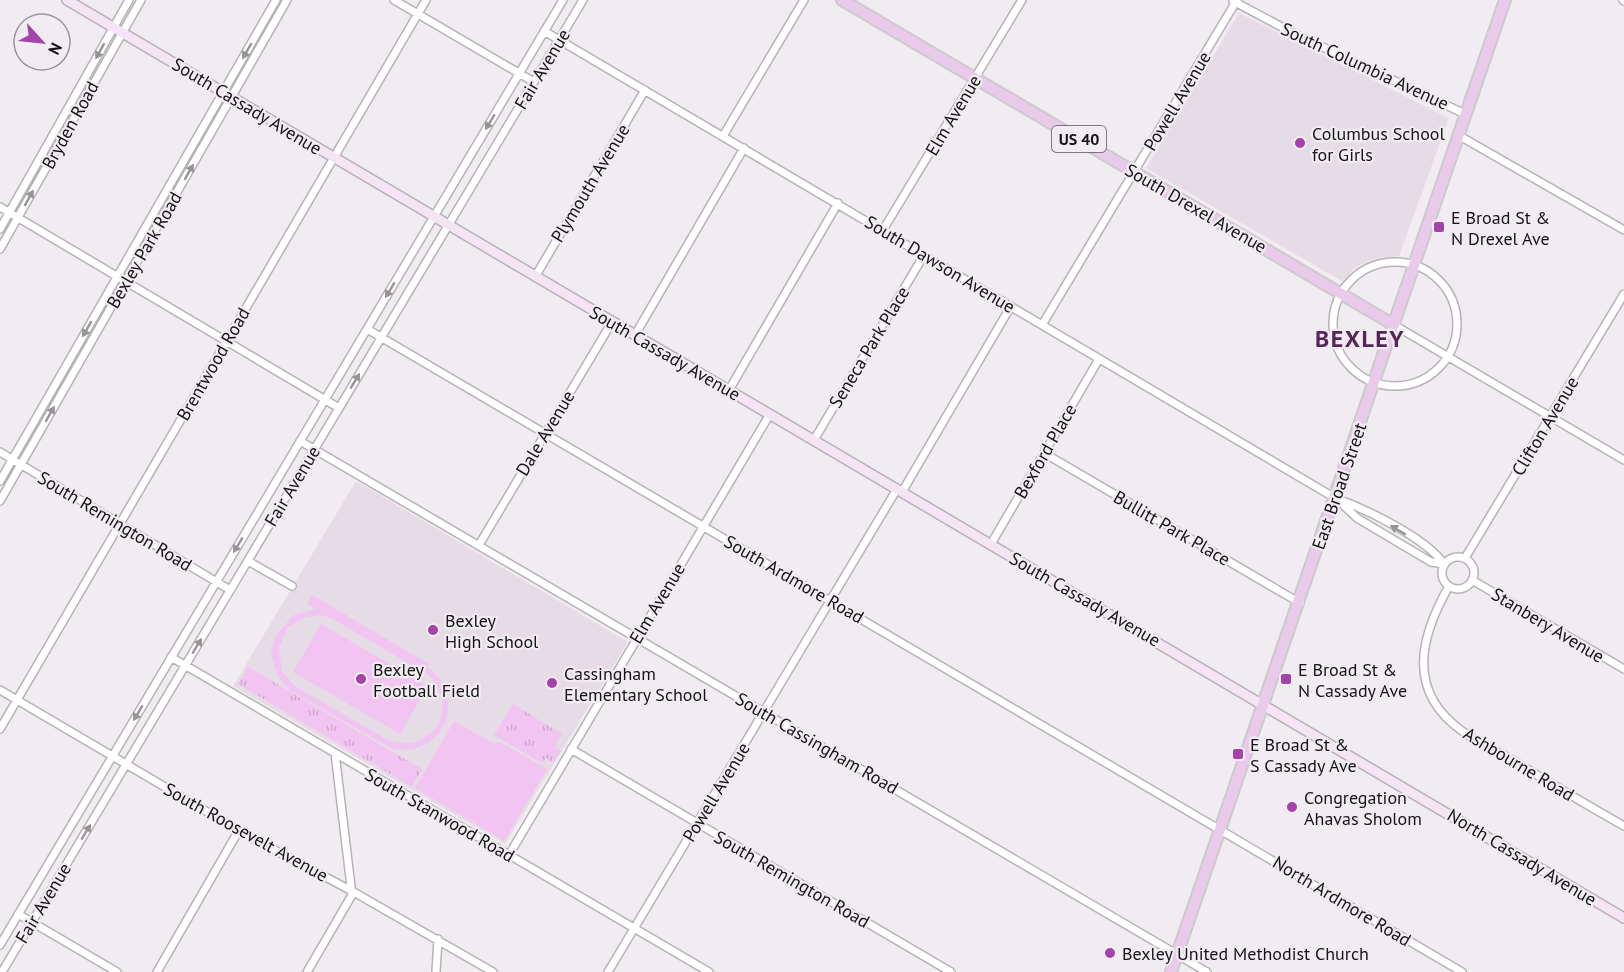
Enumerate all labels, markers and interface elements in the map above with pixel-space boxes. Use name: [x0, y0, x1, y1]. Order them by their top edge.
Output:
north arrow: [12, 12, 72, 72]
street label: South Columbia Avenue: [1277, 17, 1453, 115]
street label: Fair Avenue: [509, 25, 575, 113]
text: N: [44, 40, 67, 58]
one-way arrow: [95, 43, 105, 60]
one-way arrow: [242, 43, 252, 60]
street label: Powell Avenue: [1138, 47, 1216, 155]
street label: South Cassady Avenue: [168, 52, 326, 160]
street label: Elm Avenue: [920, 71, 986, 159]
street label: Bryden Road: [37, 77, 103, 173]
one-way arrow: [485, 114, 495, 131]
street label: Plymouth Avenue: [546, 120, 634, 246]
place label: Columbus School for Girls: [1312, 122, 1445, 166]
road number: US 40: [1052, 126, 1106, 152]
marker: Columbus School for Girls: [1293, 136, 1307, 150]
street label: South Drexel Avenue: [1121, 158, 1271, 258]
one-way arrow: [184, 163, 194, 180]
street label: Bexley Park Road: [101, 188, 187, 312]
one-way arrow: [24, 189, 34, 206]
place label: E Broad St & N Drexel Ave: [1451, 206, 1550, 250]
street label: South Dawson Avenue: [861, 210, 1019, 318]
marker: E Broad St & N Drexel Ave: [1432, 220, 1446, 234]
one-way arrow: [385, 282, 396, 298]
street label: Seneca Park Place: [824, 282, 914, 412]
street label: South Cassady Avenue: [585, 300, 745, 406]
street label: Brentwood Road: [171, 303, 255, 425]
one-way arrow: [82, 321, 92, 338]
district label: BEXLEY: [1315, 323, 1405, 354]
street label: Clifton Avenue: [1506, 372, 1584, 480]
one-way arrow: [350, 373, 361, 389]
street label: Dale Avenue: [511, 386, 579, 480]
street label: Bexford Place: [1009, 400, 1081, 502]
one-way arrow: [45, 405, 55, 422]
street label: East Broad Street: [1307, 420, 1371, 552]
street label: Fair Avenue: [259, 442, 325, 530]
street label: South Remington Road: [34, 466, 196, 576]
street label: Bullitt Park Place: [1110, 485, 1234, 571]
one-way arrow: [1390, 524, 1406, 535]
street label: South Ardmore Road: [720, 530, 868, 628]
one-way arrow: [233, 537, 243, 554]
street label: South Cassady Avenue: [1005, 546, 1165, 652]
street label: Elm Avenue: [624, 559, 690, 647]
street label: Stanbery Avenue: [1487, 582, 1609, 668]
place label: Bexley High School: [445, 609, 539, 653]
marker: Bexley High School: [426, 623, 440, 637]
one-way arrow: [191, 638, 202, 654]
place label: Bexley Football Field: [373, 658, 480, 702]
place label: E Broad St & N Cassady Ave: [1298, 658, 1407, 702]
place label: Cassingham Elementary School: [564, 662, 708, 706]
marker: Bexley Football Field: [354, 672, 368, 686]
marker: E Broad St & N Cassady Ave: [1279, 672, 1293, 686]
marker: Cassingham Elementary School: [545, 676, 559, 690]
street label: South Cassingham Road: [731, 687, 903, 799]
one-way arrow: [133, 705, 144, 721]
street label: Ashbourne Road: [1459, 722, 1579, 806]
place label: E Broad St & S Cassady Ave: [1250, 733, 1357, 777]
street label: Powell Avenue: [677, 738, 755, 846]
marker: E Broad St & S Cassady Ave: [1231, 747, 1245, 761]
street label: South Stanwood Road: [361, 763, 519, 867]
street label: South Roosevelt Avenue: [160, 777, 332, 887]
place label: Congregation Ahavas Sholom: [1304, 786, 1422, 830]
marker: Congregation Ahavas Sholom: [1285, 800, 1299, 814]
street label: North Cassady Avenue: [1443, 803, 1601, 911]
one-way arrow: [81, 823, 91, 840]
street label: South Remington Road: [710, 825, 874, 933]
street label: North Ardmore Road: [1269, 851, 1415, 951]
street label: Fair Avenue: [10, 859, 76, 947]
place label: Bexley United Methodist Church: [1122, 942, 1369, 965]
marker: Bexley United Methodist Church: [1103, 946, 1117, 960]

